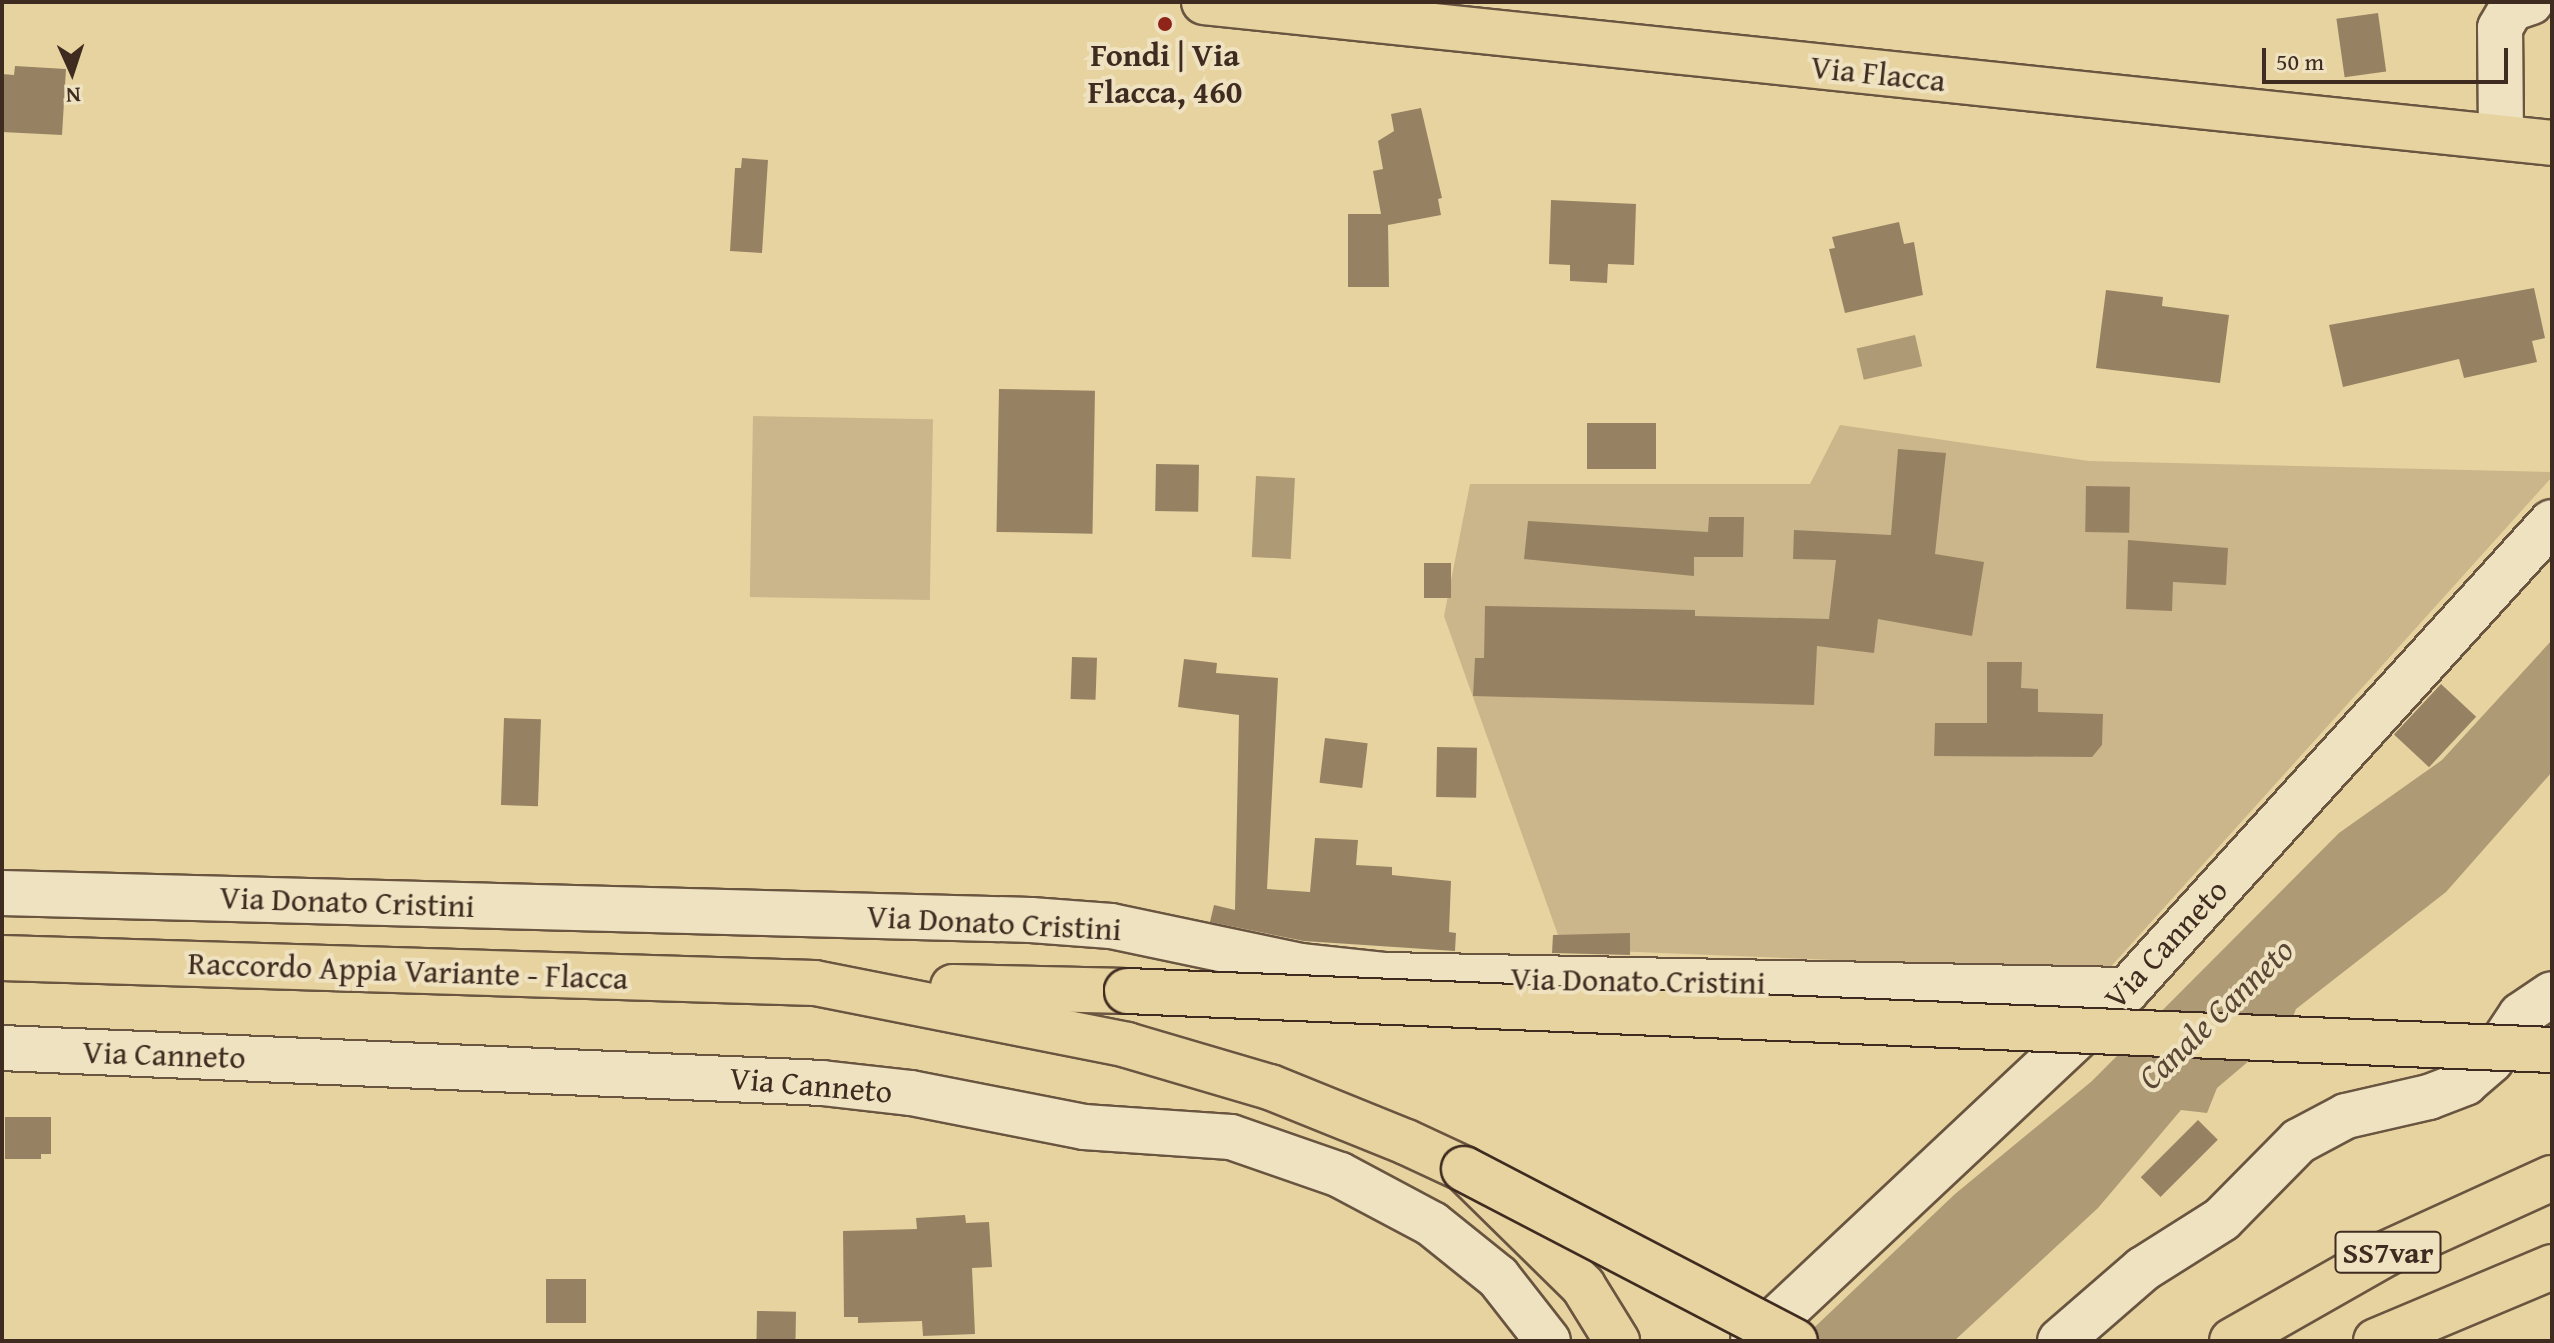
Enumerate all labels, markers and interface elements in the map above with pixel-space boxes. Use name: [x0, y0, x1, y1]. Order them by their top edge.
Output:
marker: Fondi | Via Flacca, 460: [1156, 15, 1174, 33]
north arrow: [32, 32, 112, 112]
scale bar: [2266, 32, 2512, 82]
place label: Fondi | Via Flacca, 460: [1088, 37, 1242, 112]
text: 50 m: [2276, 44, 2324, 79]
street label: Via Flacca: [1809, 48, 1947, 100]
text: N: [65, 80, 81, 112]
street label: Via Canneto: [2096, 871, 2236, 1017]
street label: Via Donato Cristini: [219, 878, 475, 926]
street label: Via Donato Cristini: [866, 897, 1122, 949]
water label: Canale Canneto: [2129, 929, 2301, 1097]
street label: Raccordo Appia Variante - Flacca: [187, 944, 629, 998]
street label: Via Donato Cristini: [1510, 960, 1766, 1002]
street label: Via Canneto: [82, 1033, 246, 1077]
street label: Via Canneto: [728, 1059, 894, 1111]
road number: SS7var: [2334, 1226, 2442, 1278]

